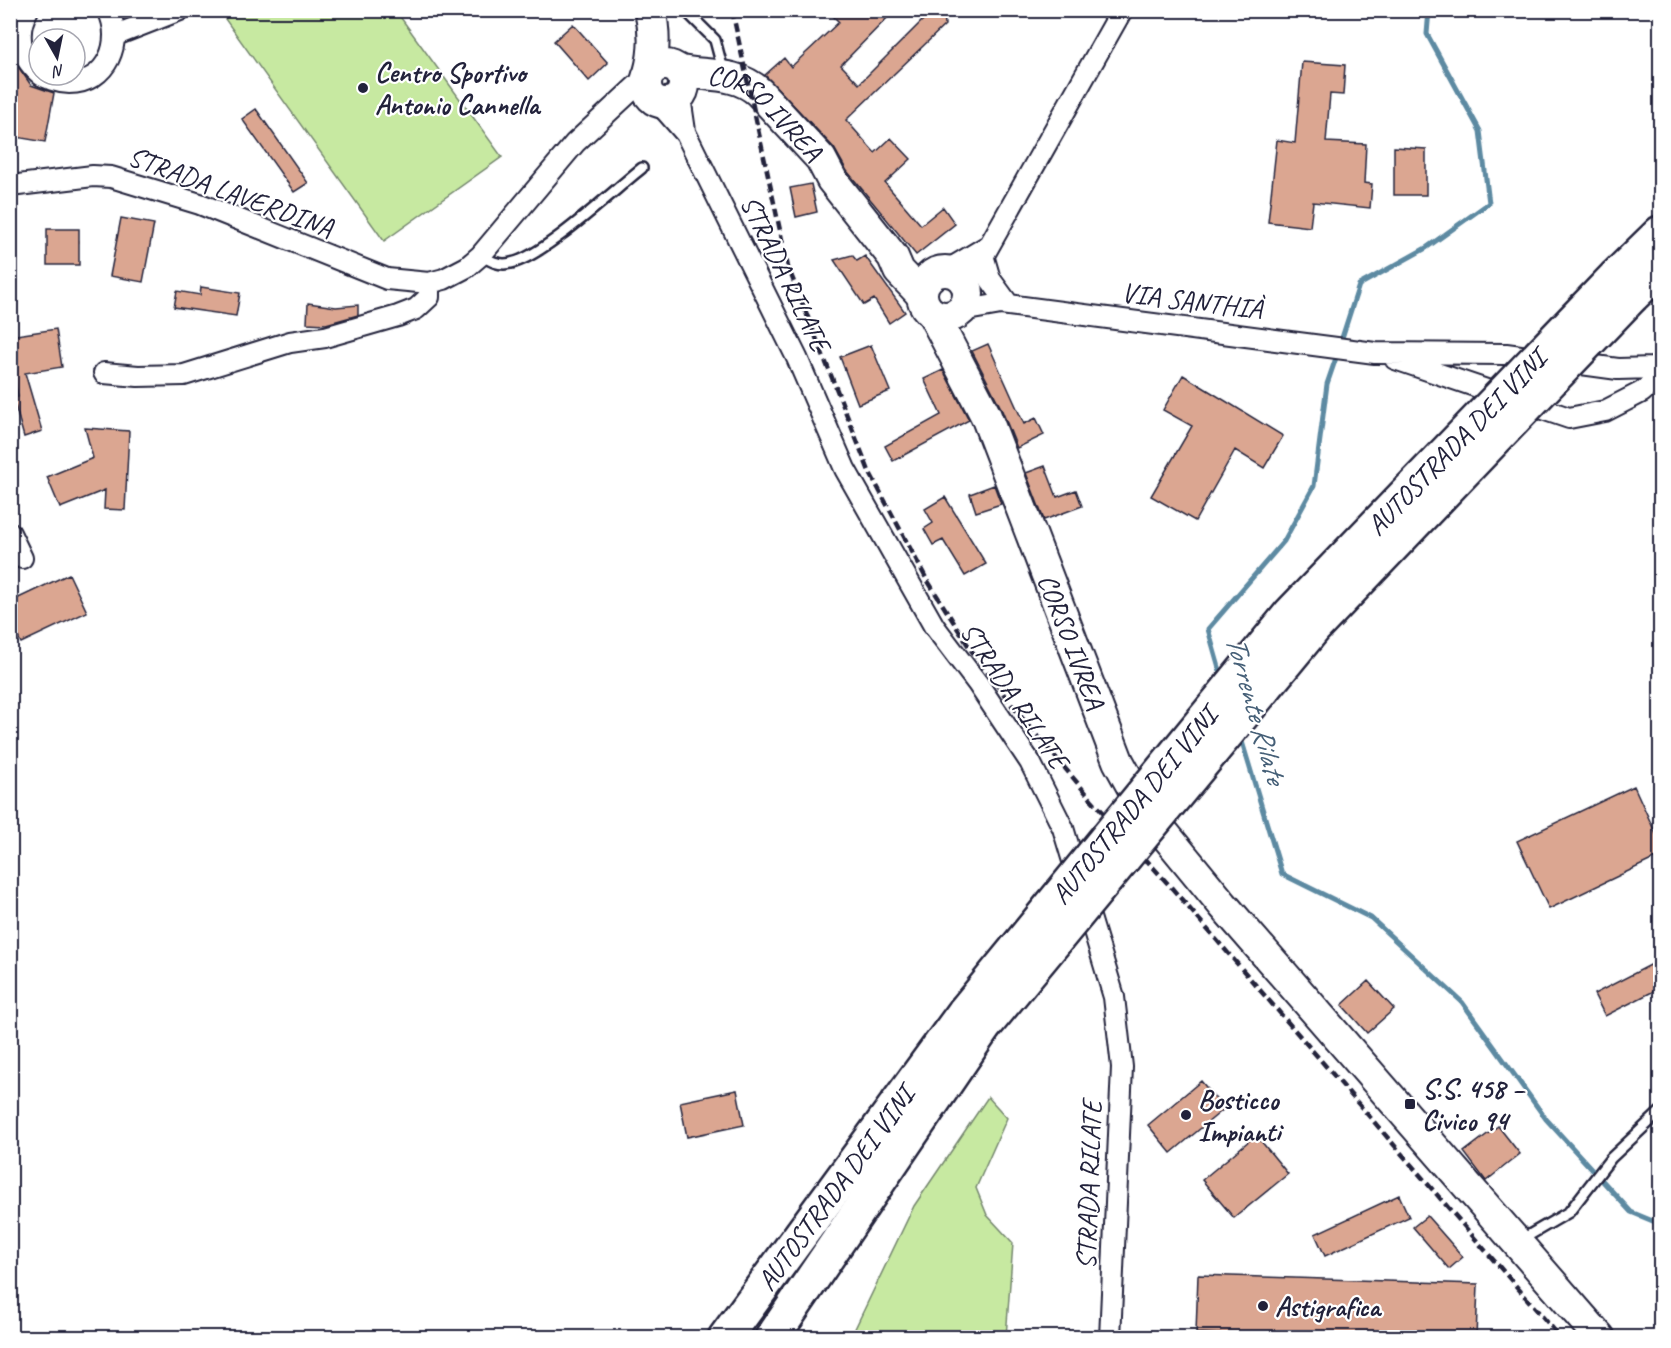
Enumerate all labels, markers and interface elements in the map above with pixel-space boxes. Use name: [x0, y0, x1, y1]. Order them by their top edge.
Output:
north arrow: [27, 27, 87, 87]
place label: Centro Sportivo Antonio Cannella: [375, 55, 541, 122]
street label: CORSO IVREA: [706, 57, 831, 169]
text: N: [50, 60, 66, 82]
marker: Centro Sportivo Antonio Cannella: [356, 81, 370, 95]
street label: STRADA LAVERDINA: [123, 138, 339, 245]
street label: STRADA RILATE: [733, 190, 840, 360]
street label: VIA SANTHIÀ: [1120, 275, 1267, 327]
street label: AUTOSTRADA DEI VINI: [1359, 338, 1558, 542]
street label: CORSO IVREA: [1030, 569, 1114, 715]
street label: STRADA RILATE: [953, 615, 1078, 778]
water label: Torrente Rilate: [1217, 631, 1296, 791]
street label: AUTOSTRADA DEI VINI: [1043, 695, 1228, 911]
place label: S.S. 458 – Civico 94: [1422, 1071, 1526, 1138]
street label: AUTOSTRADA DEI VINI: [749, 1075, 925, 1297]
place label: Bosticco Impianti: [1198, 1082, 1284, 1149]
street label: STRADA RILATE: [1068, 1096, 1109, 1270]
marker: S.S. 458 – Civico 94: [1403, 1097, 1417, 1111]
marker: Bosticco Impianti: [1179, 1108, 1193, 1122]
place label: Astigrafica: [1275, 1289, 1382, 1324]
marker: Astigrafica: [1256, 1299, 1270, 1313]

